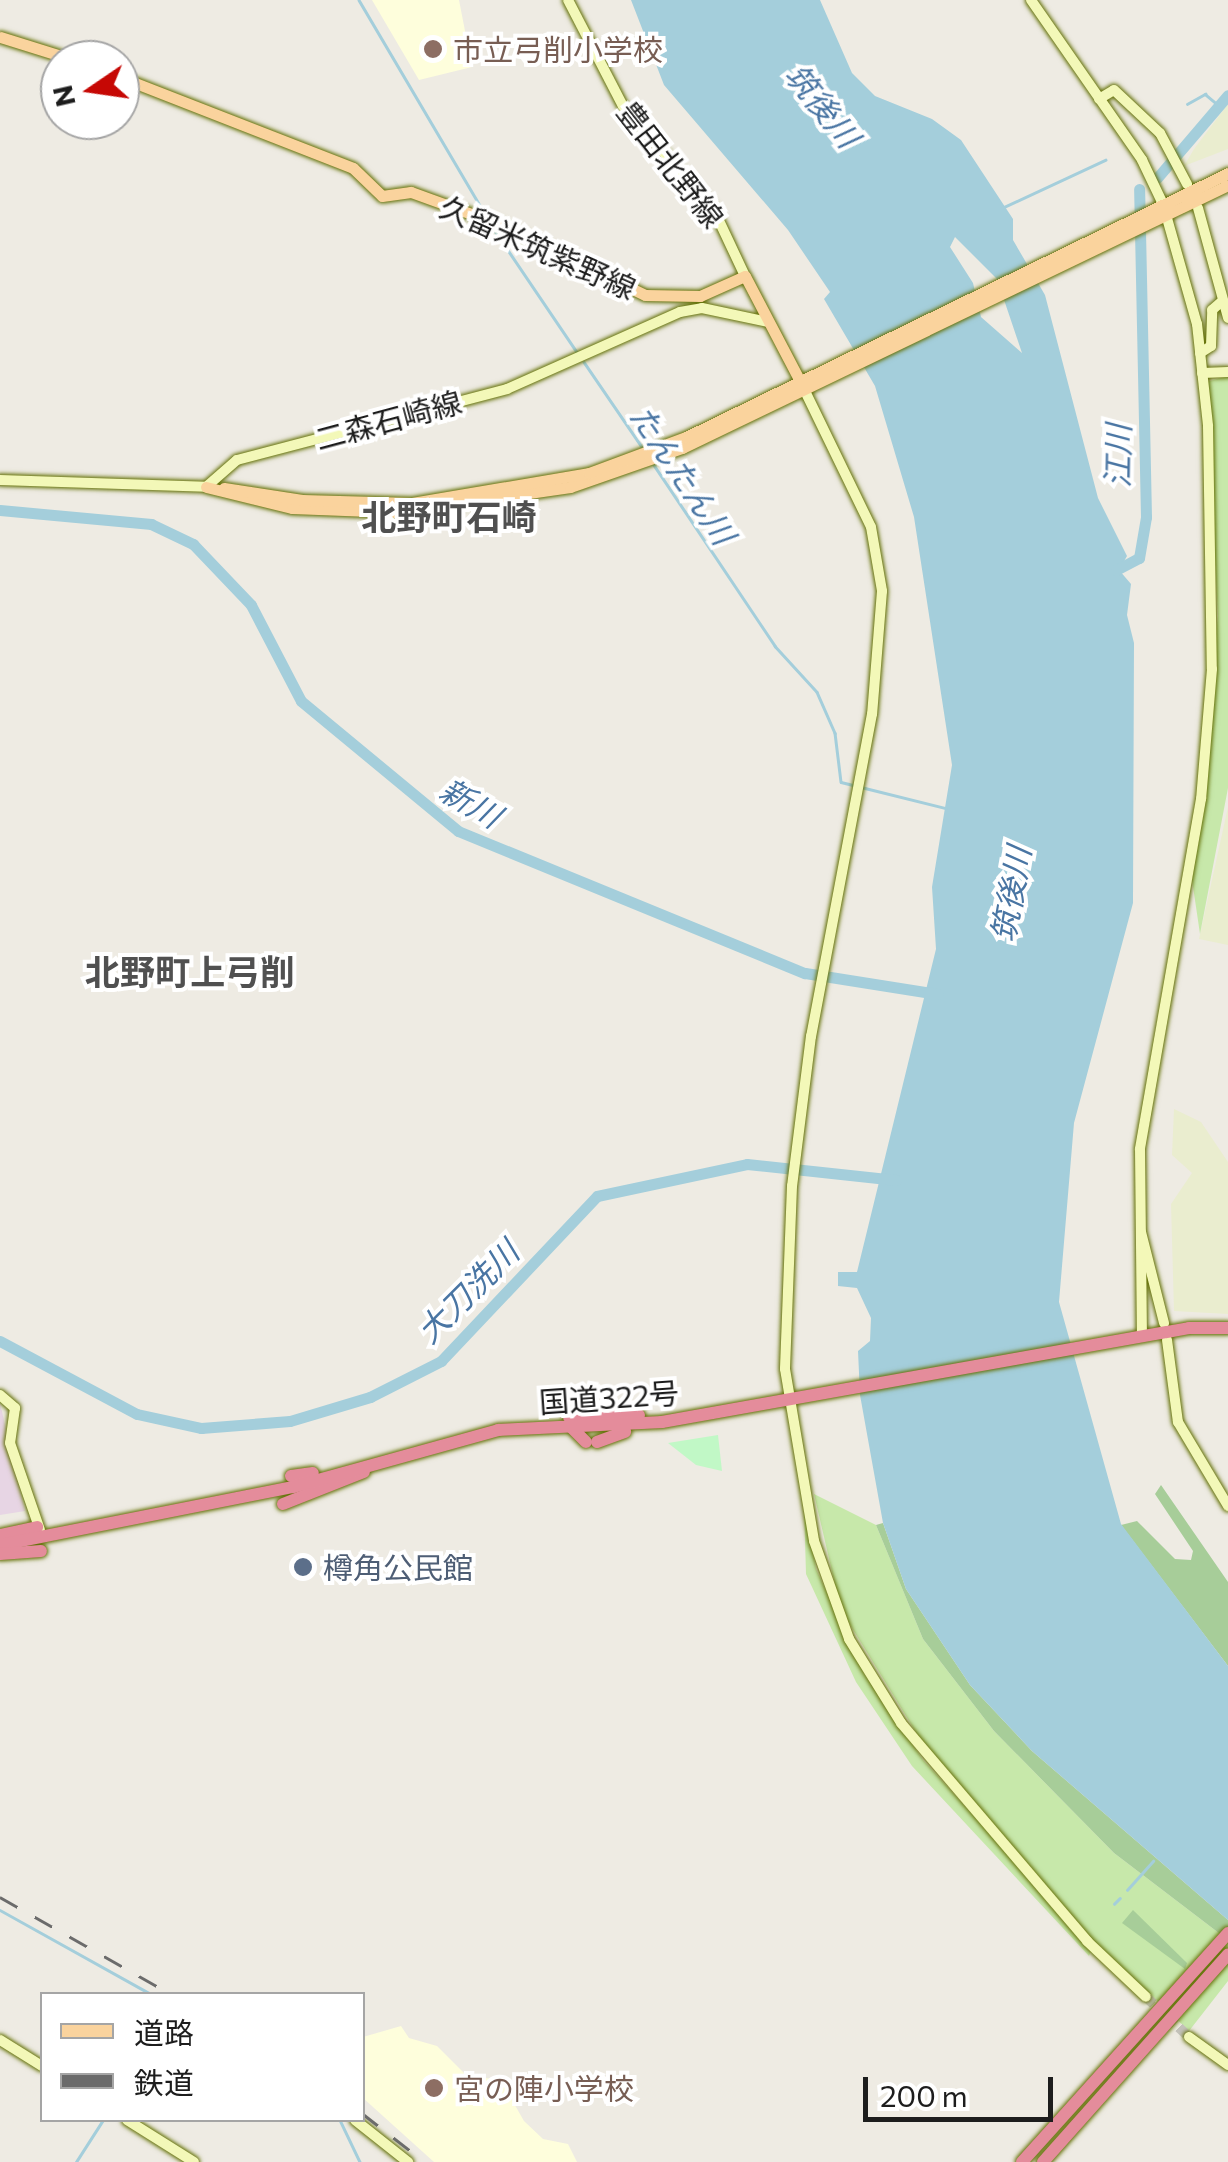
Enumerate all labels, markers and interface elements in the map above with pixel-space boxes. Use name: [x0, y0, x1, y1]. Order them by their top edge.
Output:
place label: 市立弓削小学校: [453, 31, 663, 67]
marker: 市立弓削小学校: [422, 38, 444, 60]
north arrow: [40, 40, 140, 140]
water label: 筑後川: [778, 56, 868, 154]
text: N: [44, 82, 82, 110]
street label: 豊田北野線: [611, 94, 731, 234]
street label: 久留米筑紫野線: [435, 188, 641, 306]
street label: 二森石崎線: [311, 383, 465, 457]
water label: たんたん川: [622, 397, 744, 551]
water label: 江川: [1097, 424, 1137, 488]
district label: 北野町石崎: [362, 495, 536, 537]
water label: 新川: [434, 769, 508, 835]
water label: 筑後川: [983, 843, 1037, 945]
district label: 北野町上弓削: [85, 950, 295, 992]
water label: 大刀洗川: [408, 1232, 526, 1350]
street label: 国道322号: [538, 1374, 680, 1420]
place label: 樽角公民館: [323, 1549, 473, 1585]
marker: 樽角公民館: [292, 1556, 314, 1578]
legend: [40, 1992, 365, 2122]
text: 道路: [134, 2013, 194, 2050]
scale bar: [868, 2057, 1058, 2119]
text: 鉄道: [134, 2063, 194, 2100]
place label: 宮の陣小学校: [454, 2070, 634, 2106]
text: 200 m: [880, 2076, 968, 2113]
marker: 宮の陣小学校: [423, 2077, 445, 2099]

